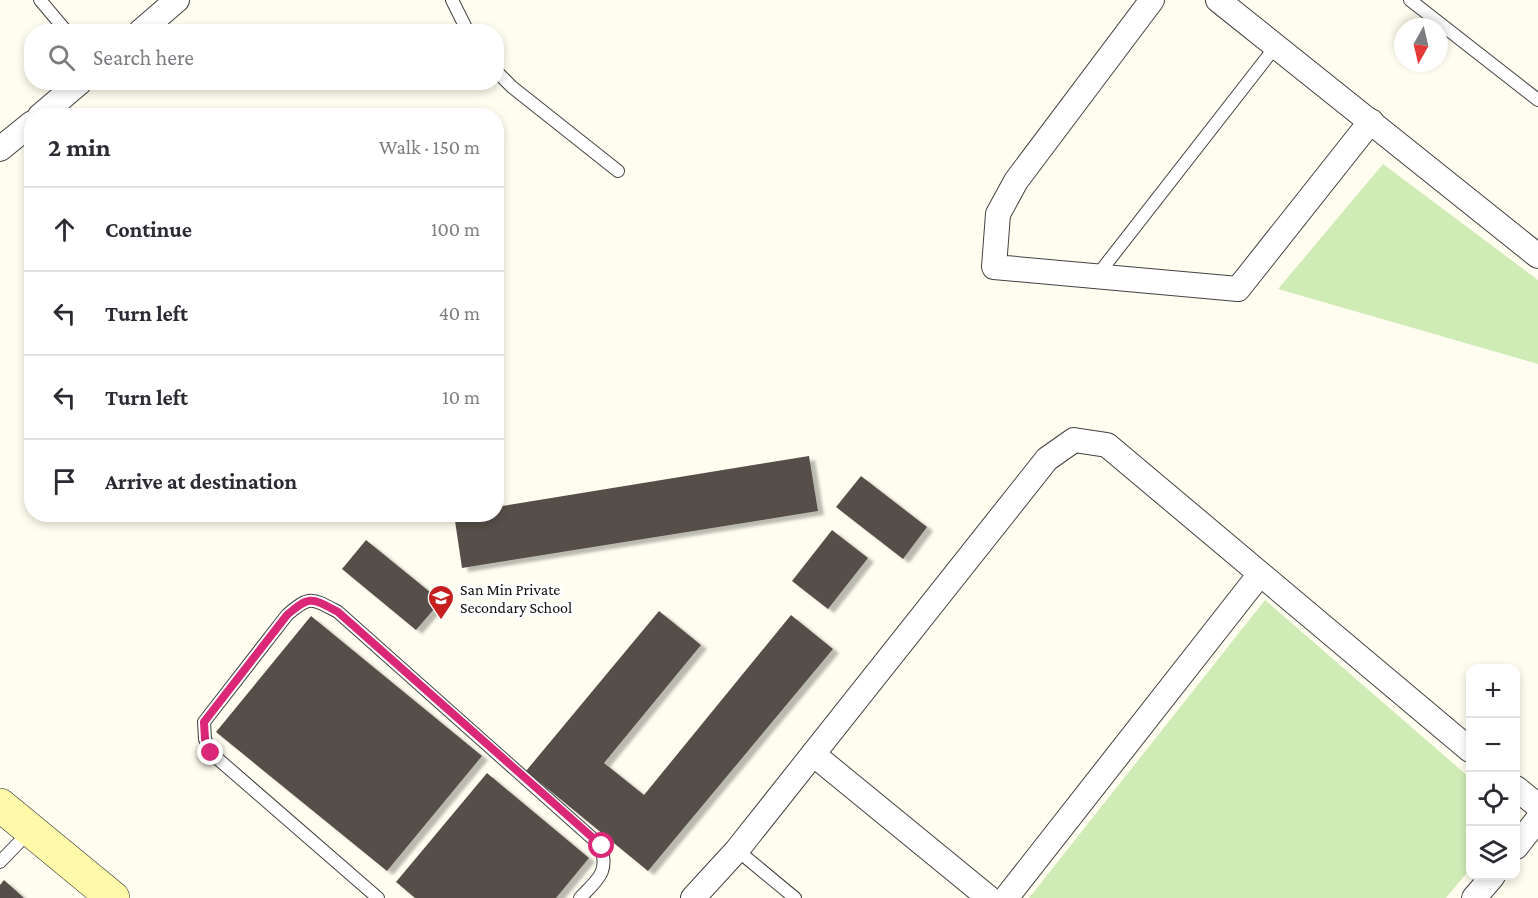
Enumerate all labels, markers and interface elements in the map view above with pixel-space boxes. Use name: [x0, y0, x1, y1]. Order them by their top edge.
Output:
north arrow: [1394, 18, 1448, 72]
search box: [24, 24, 504, 90]
icon: search: [45, 41, 78, 74]
text: Search here: [93, 45, 194, 70]
text: 2 min: [48, 133, 111, 162]
text: Walk · 150 m: [379, 136, 480, 158]
icon: ahead: [48, 213, 81, 246]
text: Continue: [105, 217, 192, 242]
text: 100 m: [431, 218, 480, 240]
icon: left: [48, 297, 81, 330]
text: Turn left: [105, 301, 188, 326]
text: 40 m: [439, 302, 480, 324]
icon: left: [48, 381, 81, 414]
text: Turn left: [105, 385, 188, 410]
text: 10 m: [442, 386, 480, 408]
icon: arrive: [48, 465, 81, 498]
text: Arrive at destination: [105, 469, 297, 494]
place label: San Min Private Secondary School: [460, 581, 572, 617]
school or university icon: San Min Private Secondary School: [426, 583, 456, 621]
map controls: [1466, 664, 1520, 880]
button: +: [1466, 664, 1520, 718]
button: −: [1466, 718, 1520, 772]
route end: [197, 739, 223, 765]
button: locate: [1466, 772, 1520, 826]
button: layers: [1466, 826, 1520, 880]
route start: [588, 832, 614, 858]

